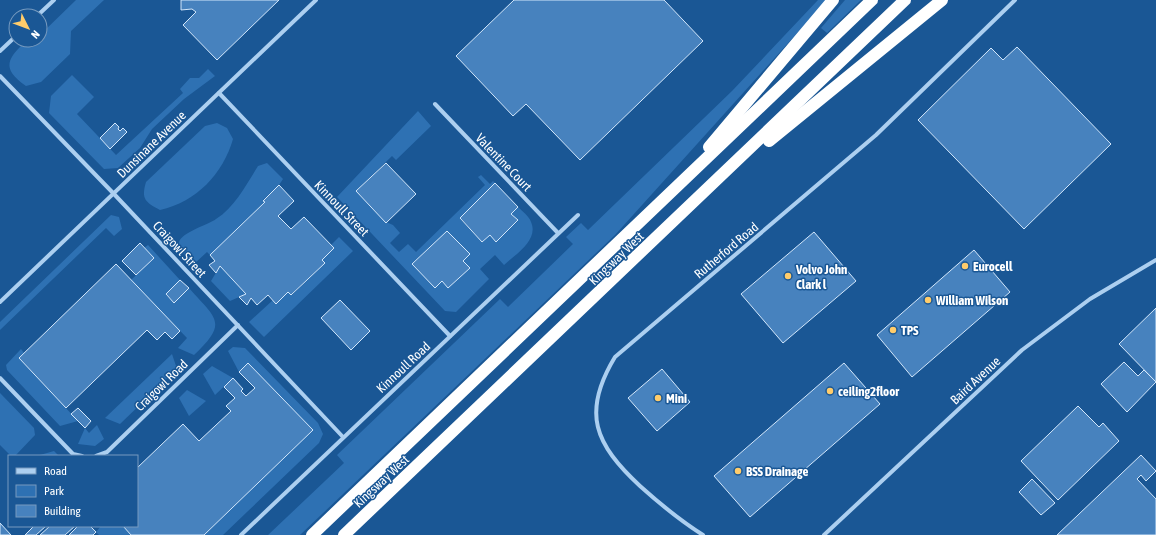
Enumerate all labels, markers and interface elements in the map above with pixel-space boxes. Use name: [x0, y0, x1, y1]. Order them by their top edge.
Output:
north arrow: [8, 8, 48, 48]
text: N: [29, 28, 42, 41]
street label: Dunsinane Avenue: [114, 108, 189, 181]
street label: Valentine Court: [473, 131, 535, 194]
street label: Kinnoull Street: [311, 177, 372, 239]
street label: Craigowl Street: [150, 218, 210, 281]
street label: Rutherford Road: [691, 219, 761, 281]
street label: Kingsway West: [586, 229, 647, 288]
place label: Eurocell: [973, 259, 1013, 274]
marker: Eurocell: [960, 261, 970, 271]
place label: Volvo John Clark l: [795, 262, 847, 292]
marker: Volvo John Clark l: [783, 271, 793, 281]
place label: William Wilson: [935, 293, 1008, 308]
marker: William Wilson: [923, 295, 933, 305]
place label: TPS: [901, 323, 919, 338]
marker: TPS: [888, 325, 898, 335]
street label: Kinnoull Road: [373, 339, 433, 396]
street label: Baird Avenue: [947, 353, 1004, 407]
street label: Craigowl Road: [132, 356, 191, 414]
place label: ceiling2floor: [838, 384, 900, 399]
marker: ceiling2floor: [825, 386, 835, 396]
place label: Mini: [666, 391, 687, 406]
marker: Mini: [653, 393, 663, 403]
street label: Kingsway West: [351, 452, 412, 511]
legend: [8, 455, 138, 527]
text: Road: [44, 464, 67, 478]
place label: BSS Drainage: [746, 464, 808, 479]
marker: BSS Drainage: [733, 466, 743, 476]
text: Park: [44, 484, 65, 498]
text: Building: [44, 504, 82, 518]

